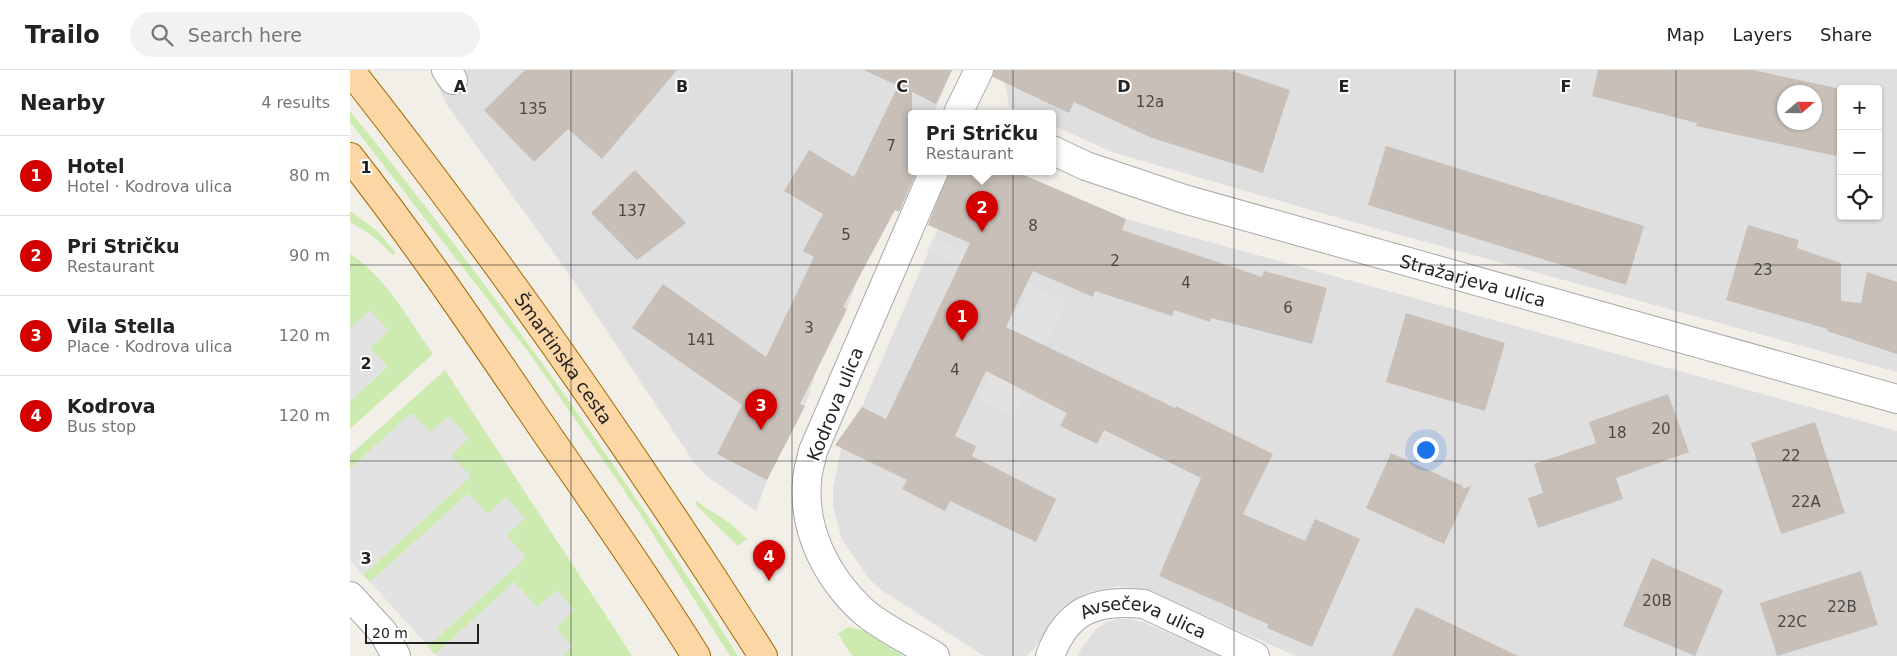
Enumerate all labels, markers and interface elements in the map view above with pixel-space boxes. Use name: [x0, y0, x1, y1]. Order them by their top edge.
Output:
search box: [130, 12, 480, 57]
text: Trailo: [25, 21, 100, 49]
icon: search: [148, 21, 176, 49]
text: Search here: [188, 24, 302, 46]
text: Map: [1666, 24, 1704, 45]
text: Layers: [1732, 24, 1792, 45]
text: Share: [1820, 24, 1872, 45]
text: A: [454, 77, 467, 96]
text: B: [676, 77, 688, 96]
text: C: [896, 77, 908, 96]
text: D: [1117, 77, 1131, 96]
text: E: [1339, 77, 1349, 96]
text: F: [1561, 77, 1571, 96]
north arrow: [1777, 85, 1822, 130]
map controls: [1837, 85, 1882, 220]
button: +: [1837, 85, 1882, 130]
text: Nearby: [20, 91, 105, 115]
text: 4 results: [261, 93, 330, 112]
house number: 12a: [1136, 93, 1164, 111]
house number: 135: [519, 100, 547, 118]
popup: [908, 110, 1056, 175]
text: Pri Stričku: [926, 122, 1038, 144]
button: −: [1837, 130, 1882, 175]
house number: 7: [886, 137, 896, 155]
text: Restaurant: [926, 144, 1013, 163]
text: Hotel: [67, 155, 124, 177]
text: 1: [360, 158, 372, 177]
text: 1: [30, 166, 42, 185]
text: 80 m: [289, 166, 330, 185]
button: locate: [1837, 175, 1882, 220]
text: Hotel · Kodrova ulica: [67, 177, 232, 196]
pin: 2: [966, 191, 998, 232]
house number: 137: [618, 202, 646, 220]
house number: 8: [1028, 217, 1038, 235]
house number: 5: [841, 226, 851, 244]
text: Pri Stričku: [67, 235, 180, 257]
text: 2: [30, 246, 42, 265]
text: 90 m: [289, 246, 330, 265]
street label: Stražarjeva ulica: [1397, 250, 1548, 310]
house number: 2: [1110, 252, 1120, 270]
text: Restaurant: [67, 257, 155, 276]
house number: 23: [1753, 261, 1773, 279]
house number: 4: [1181, 274, 1191, 292]
street label: Šmartinska cesta: [511, 288, 617, 428]
house number: 6: [1283, 299, 1293, 317]
pin: 1: [946, 300, 978, 341]
text: Vila Stella: [67, 315, 175, 337]
house number: 3: [804, 319, 814, 337]
text: 3: [30, 326, 42, 345]
text: 120 m: [279, 326, 330, 345]
house number: 141: [687, 331, 715, 349]
text: Place · Kodrova ulica: [67, 337, 232, 356]
street label: Kodrova ulica: [803, 344, 867, 464]
text: 2: [360, 354, 372, 373]
house number: 4: [950, 361, 960, 379]
pin: 3: [745, 389, 777, 430]
text: Kodrova: [67, 395, 156, 417]
text: 4: [30, 406, 42, 425]
text: 120 m: [279, 406, 330, 425]
text: Bus stop: [67, 417, 136, 436]
house number: 20: [1651, 420, 1671, 438]
house number: 18: [1607, 424, 1627, 442]
your location: [1413, 437, 1439, 463]
house number: 22: [1781, 447, 1801, 465]
house number: 22A: [1791, 493, 1821, 511]
pin: 4: [753, 540, 785, 581]
text: 3: [360, 549, 372, 568]
street label: Avsečeva ulica: [1076, 592, 1210, 642]
house number: 20B: [1642, 592, 1672, 610]
house number: 22B: [1827, 598, 1857, 616]
house number: 22C: [1777, 613, 1807, 631]
scale bar: [365, 621, 479, 644]
text: 20 m: [372, 625, 408, 641]

